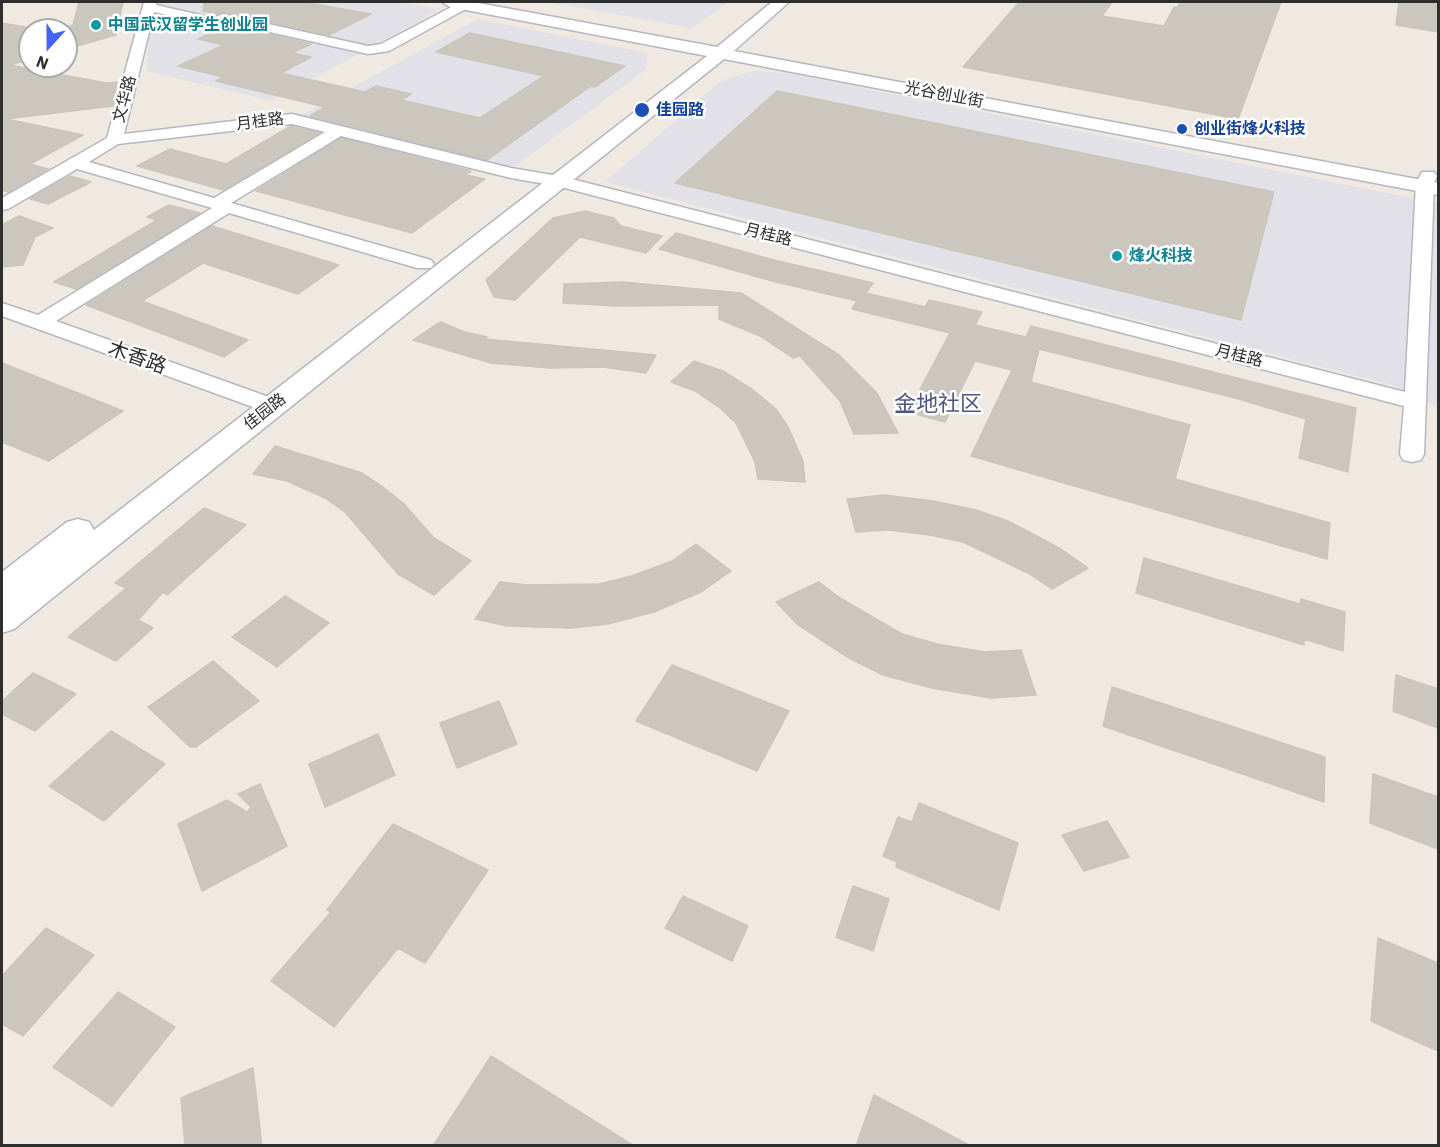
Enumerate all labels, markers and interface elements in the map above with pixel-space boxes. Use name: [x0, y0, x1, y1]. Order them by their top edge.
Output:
place label: 中国武汉留学生创业园: [108, 15, 268, 35]
north arrow: [18, 18, 78, 78]
marker: 中国武汉留学生创业园: [89, 18, 103, 32]
text: N: [33, 52, 51, 74]
street label: 文华路: [110, 73, 140, 125]
street label: 光谷创业街: [903, 78, 985, 112]
place label: 佳园路: [656, 100, 704, 120]
marker: 佳园路: [633, 101, 651, 119]
street label: 月桂路: [235, 110, 285, 134]
place label: 创业街烽火科技: [1194, 119, 1306, 139]
marker: 创业街烽火科技: [1175, 122, 1189, 136]
street label: 月桂路: [742, 220, 794, 250]
place label: 烽火科技: [1129, 246, 1193, 266]
marker: 烽火科技: [1110, 249, 1124, 263]
street label: 木香路: [105, 336, 169, 380]
street label: 月桂路: [1213, 341, 1265, 371]
street label: 佳园路: [240, 390, 290, 434]
district label: 金地社区: [894, 392, 982, 418]

